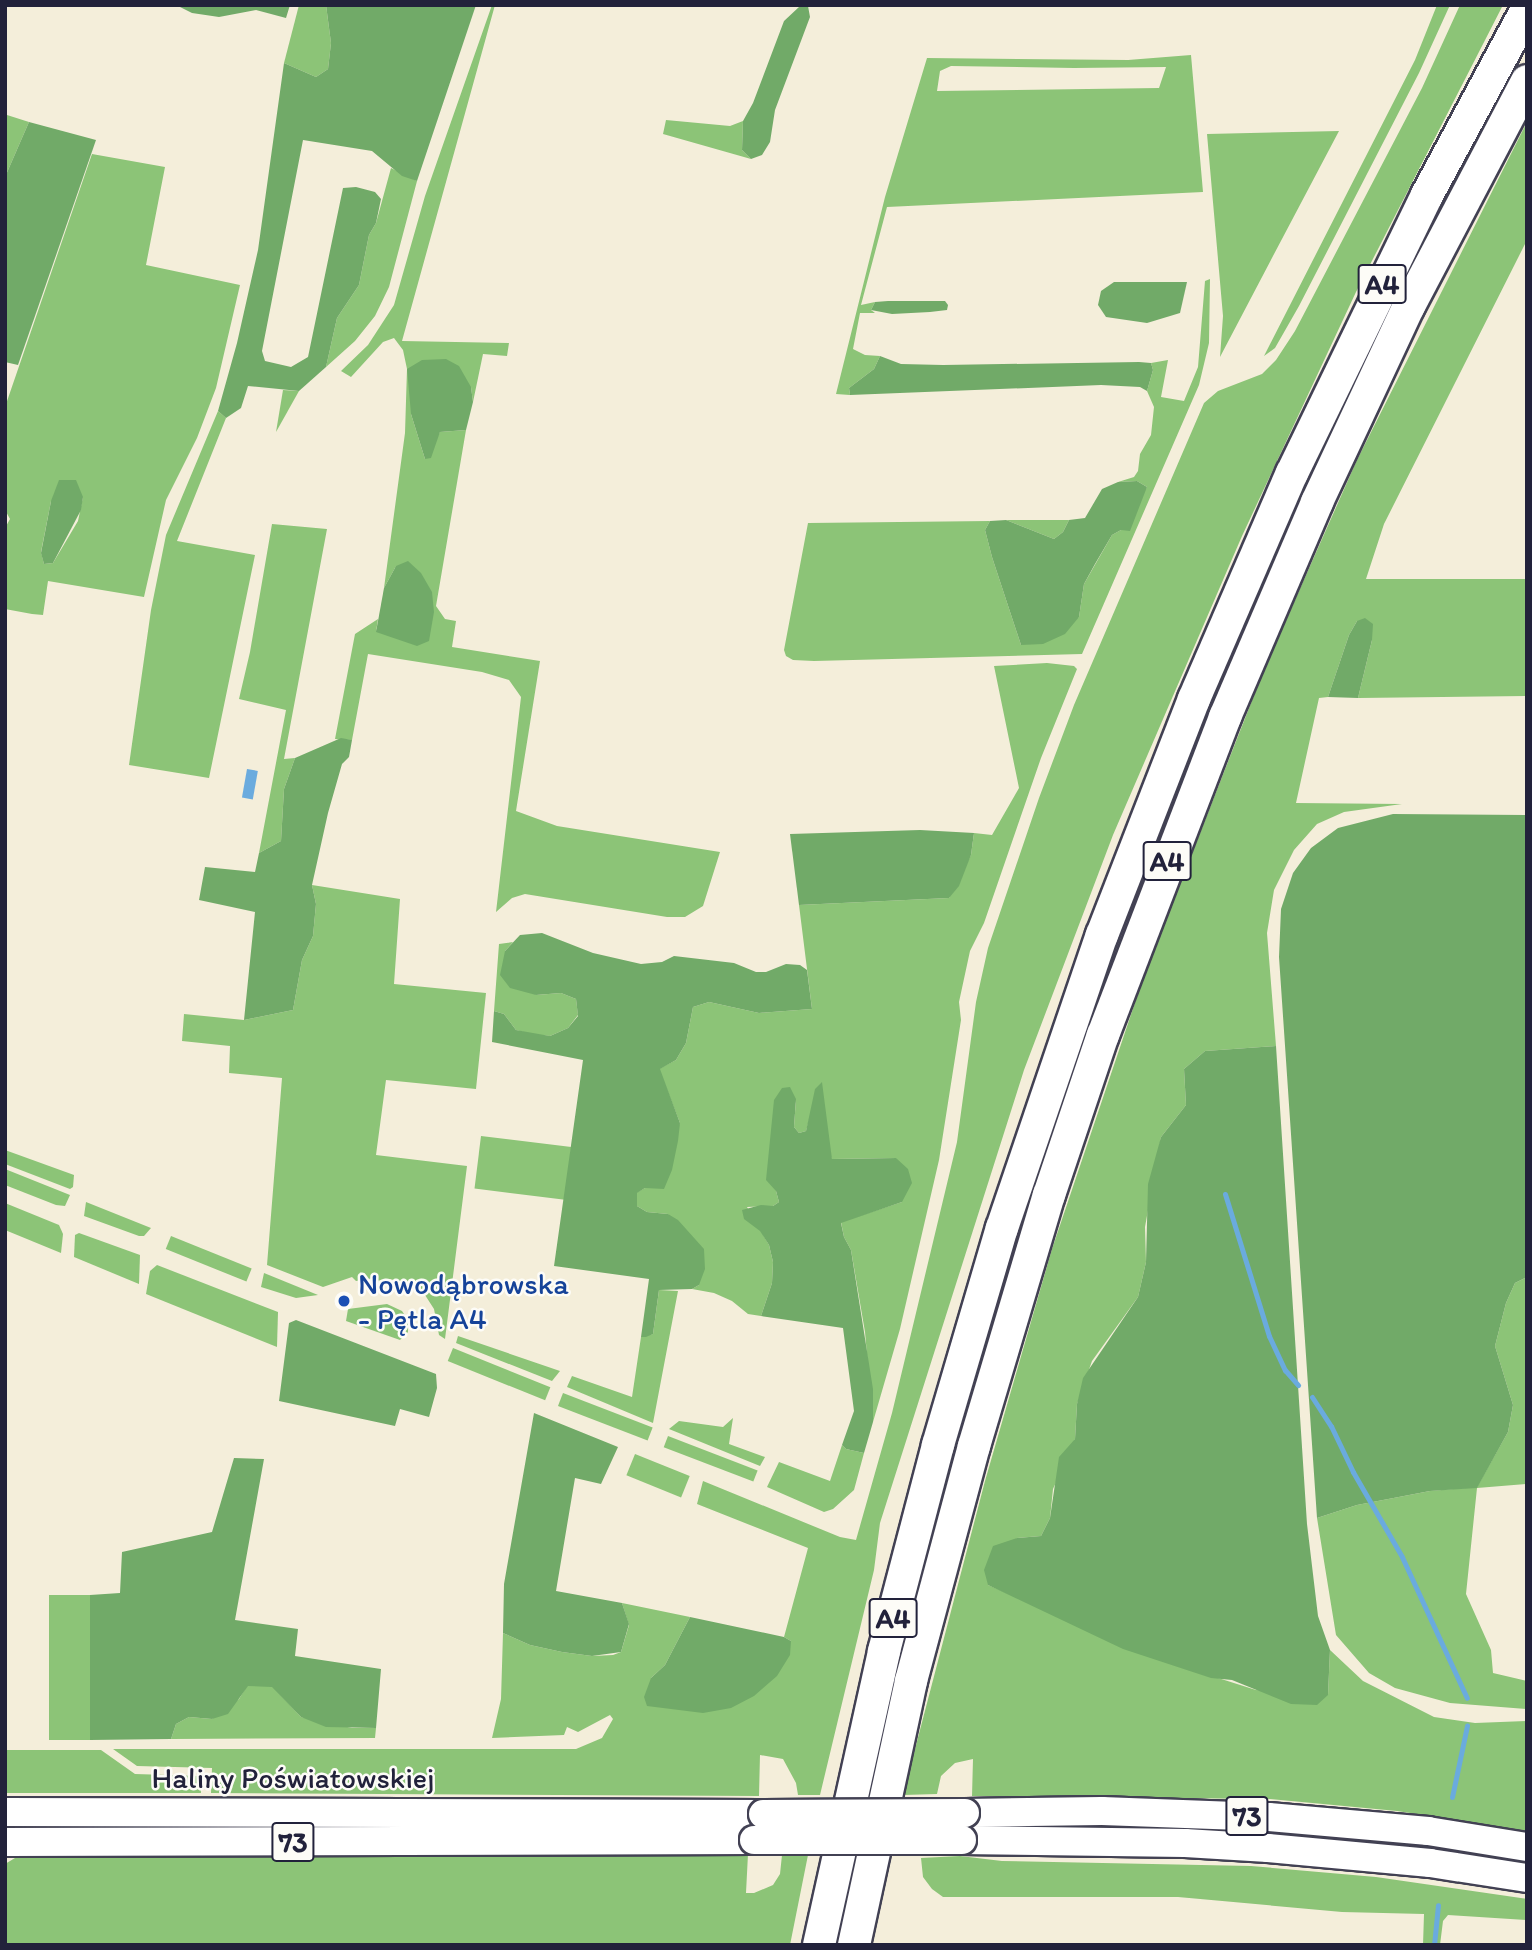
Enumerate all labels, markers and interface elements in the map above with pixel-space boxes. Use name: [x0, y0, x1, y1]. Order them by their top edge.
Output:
road number: A4: [1358, 260, 1406, 308]
road number: A4: [1142, 836, 1192, 886]
place label: Nowodąbrowska - Pętla A4: [358, 1266, 569, 1336]
marker: Nowodąbrowska - Pętla A4: [336, 1293, 352, 1309]
road number: A4: [868, 1594, 917, 1642]
street label: Haliny Poświatowskiej: [151, 1760, 435, 1796]
road number: 73: [1224, 1792, 1270, 1840]
road number: 73: [270, 1818, 316, 1867]

